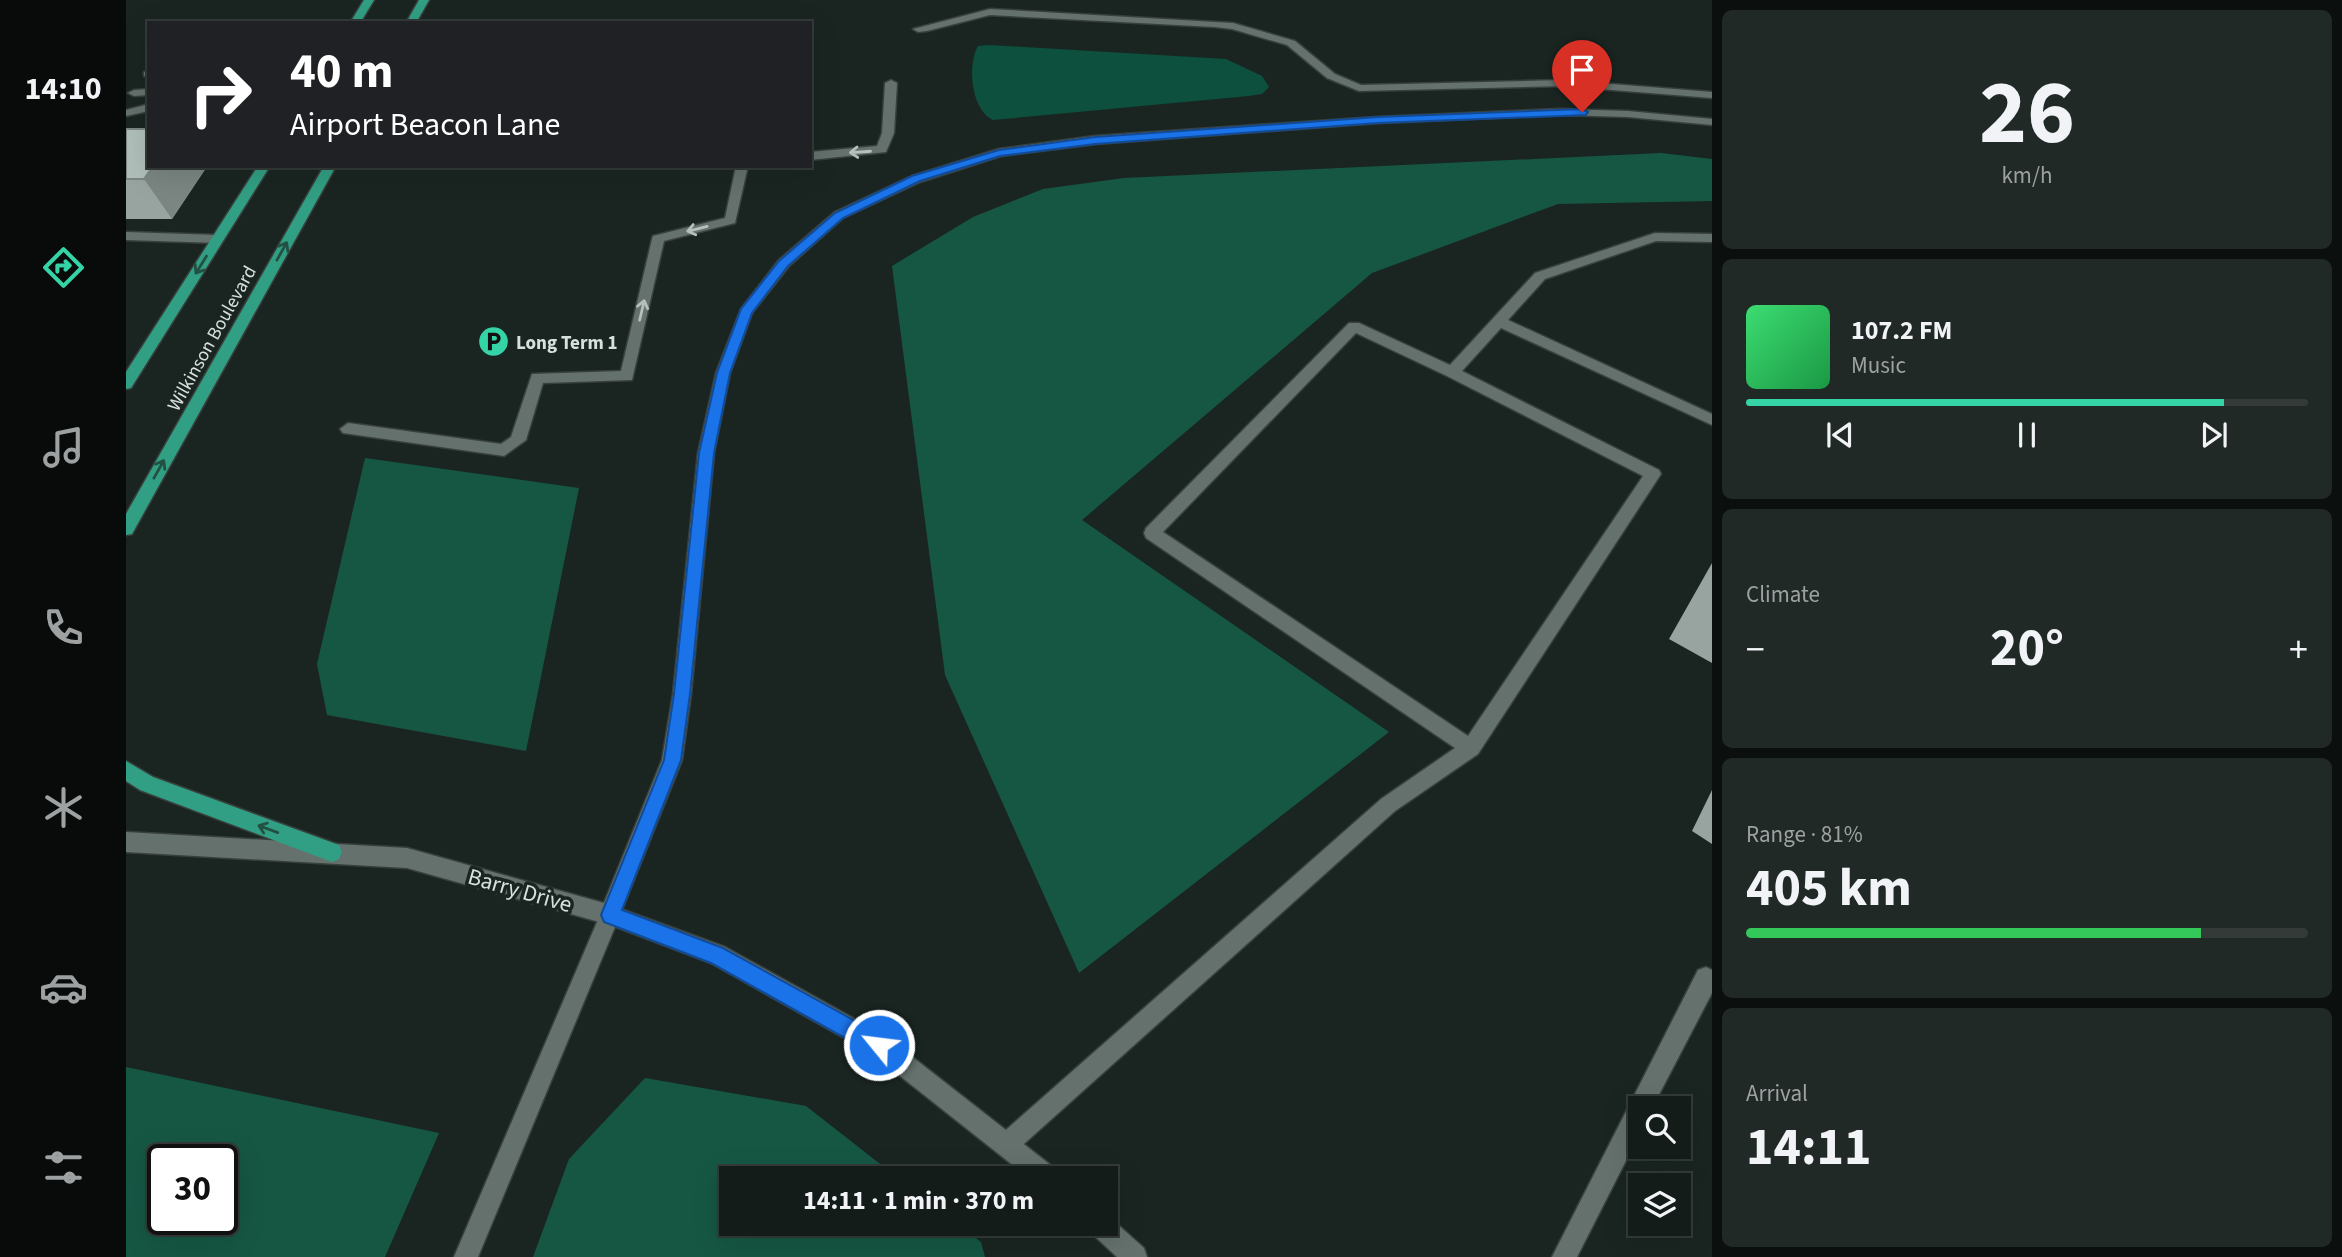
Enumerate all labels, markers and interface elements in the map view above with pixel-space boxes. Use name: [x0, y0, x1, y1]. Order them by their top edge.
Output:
text: 40 m: [290, 37, 394, 107]
pin: [1552, 40, 1612, 112]
icon: right: [175, 49, 266, 140]
text: 26: [1979, 49, 2075, 178]
icon: arrive: [1563, 51, 1601, 89]
text: 14:10: [24, 66, 102, 112]
text: Airport Beacon Lane: [290, 102, 560, 148]
one-way arrow: [849, 146, 872, 159]
text: km/h: [2001, 159, 2053, 192]
one-way arrow: [686, 223, 709, 236]
one-way arrow: [275, 242, 289, 262]
icon: directions: [39, 243, 88, 292]
one-way arrow: [194, 255, 208, 275]
street label: Wilkinson Boulevard: [161, 261, 264, 416]
one-way arrow: [635, 299, 649, 322]
text: 107.2 FM: [1851, 312, 1952, 349]
parking icon: Long Term 1: [476, 325, 510, 359]
place label: Long Term 1: [516, 330, 618, 357]
text: Music: [1851, 349, 1906, 382]
icon: previous: [1821, 416, 1859, 454]
icon: pause: [2008, 416, 2046, 454]
icon: next: [2195, 416, 2233, 454]
icon: music: [39, 423, 88, 472]
one-way arrow: [152, 460, 166, 480]
text: Climate: [1746, 578, 1820, 611]
icon: phone: [39, 603, 88, 652]
text: 20°: [1990, 612, 2064, 686]
text: −: [1746, 623, 1765, 677]
text: +: [2289, 623, 2308, 677]
icon: climate: [39, 783, 88, 832]
text: Range · 81%: [1746, 818, 1863, 851]
one-way arrow: [257, 821, 279, 834]
text: 405 km: [1746, 852, 1912, 926]
street label: Barry Drive: [464, 860, 576, 921]
icon: car: [39, 963, 88, 1012]
position arrow: [842, 1008, 916, 1082]
text: Arrival: [1746, 1077, 1808, 1110]
map controls: [1628, 1096, 1691, 1236]
button: search: [1628, 1096, 1691, 1159]
text: 14:11: [1746, 1111, 1871, 1185]
icon: filters: [39, 1143, 88, 1192]
speed limit sign: 30: [147, 1144, 238, 1235]
button: layers: [1628, 1173, 1691, 1236]
text: 14:11 · 1 min · 370 m: [803, 1182, 1034, 1219]

